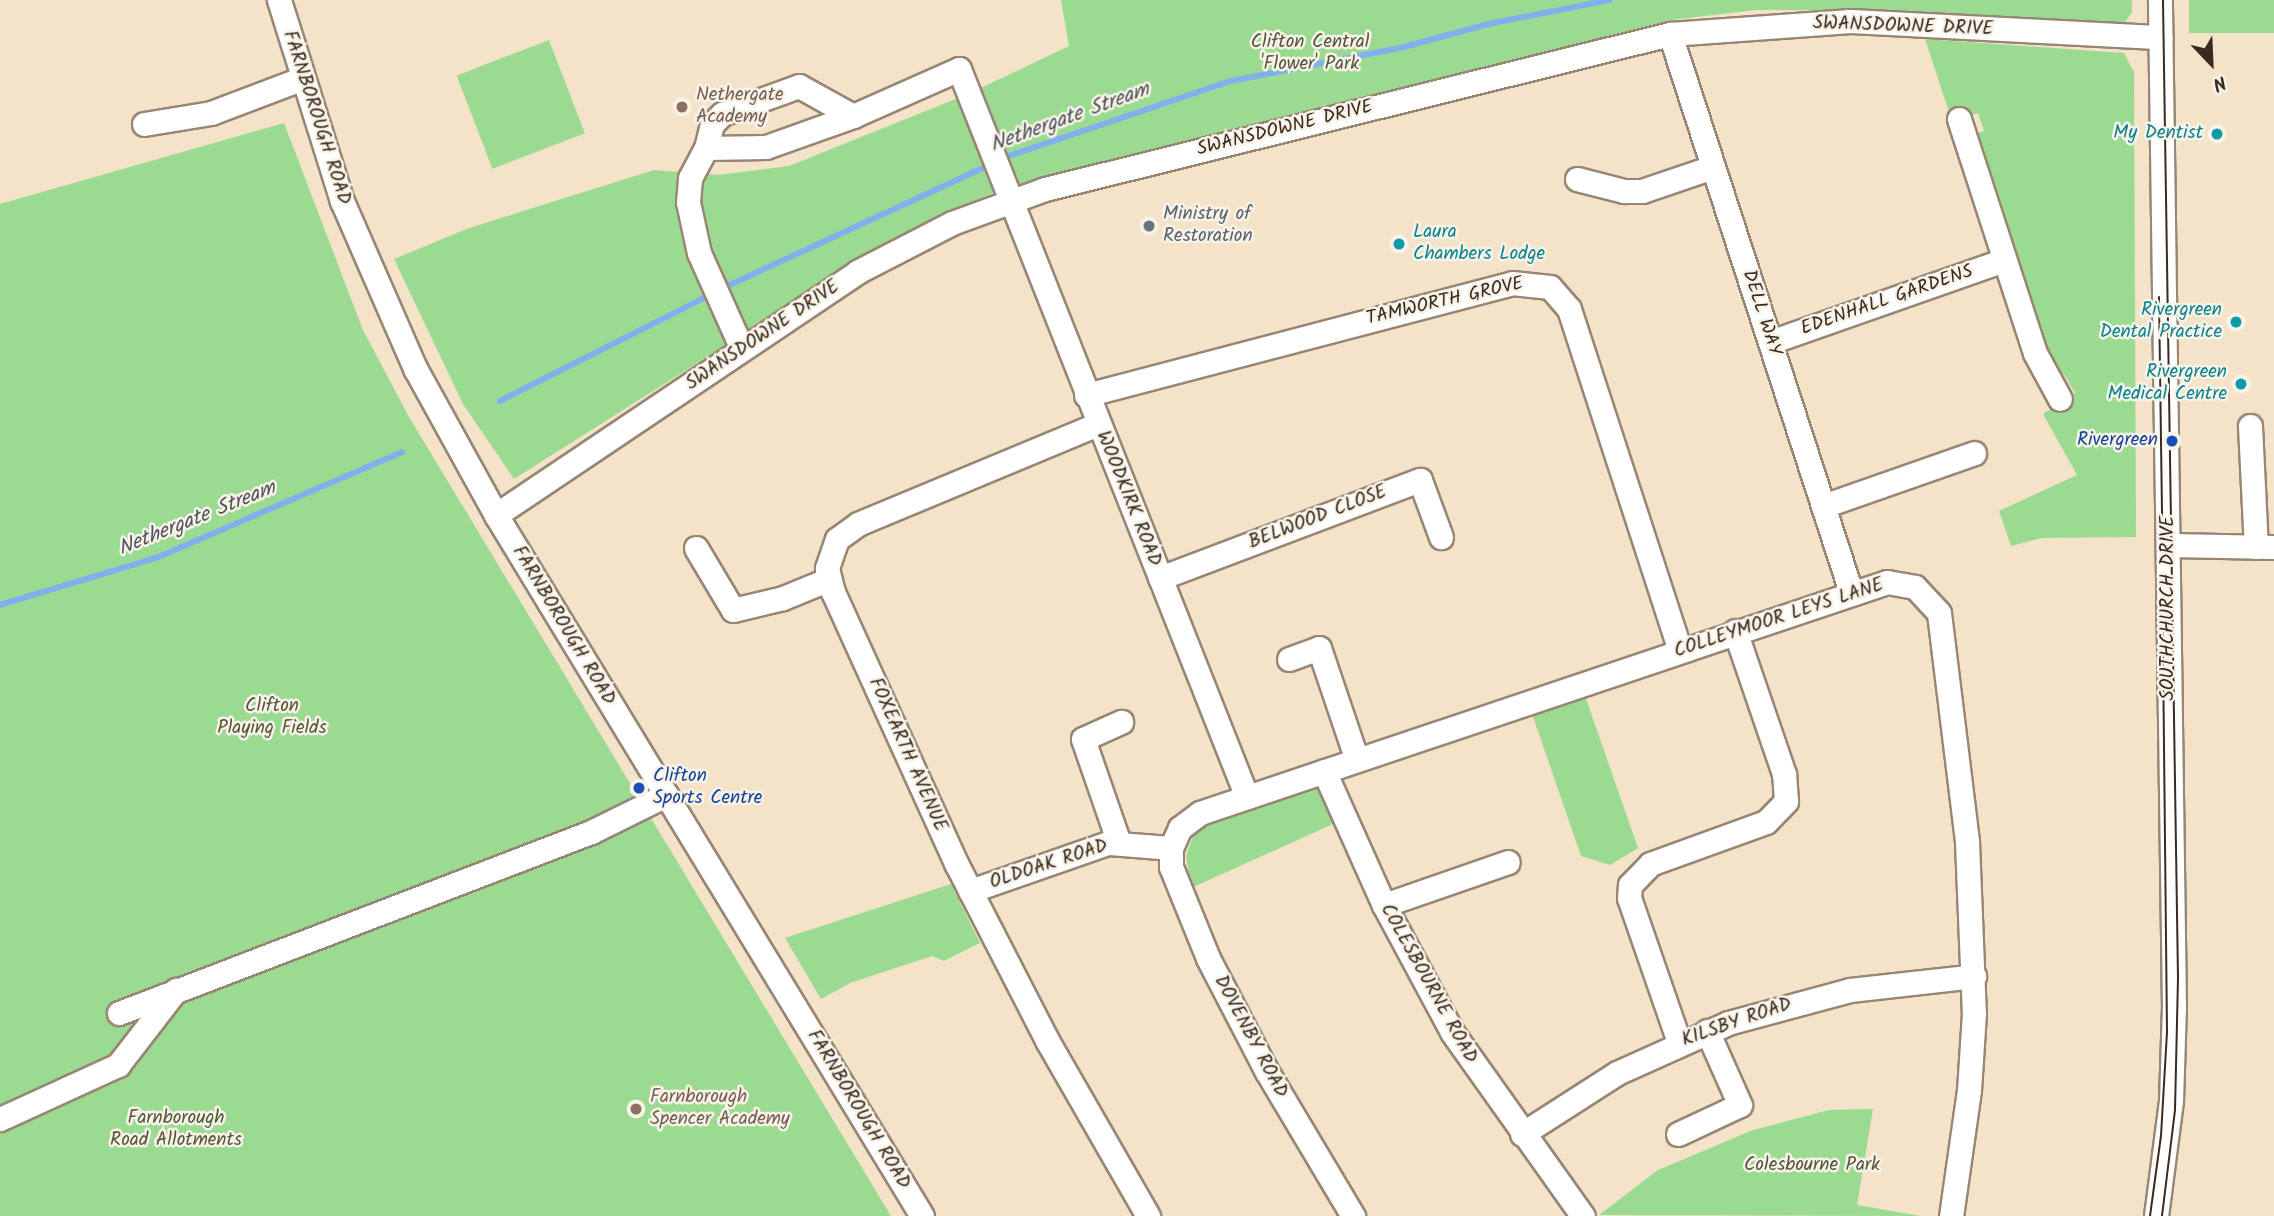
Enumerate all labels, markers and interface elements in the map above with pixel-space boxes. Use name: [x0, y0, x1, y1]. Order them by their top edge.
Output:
street label: SWANSDOWNE DRIVE: [1813, 12, 1993, 42]
street label: FARNBOROUGH ROAD: [277, 28, 355, 208]
north arrow: [2176, 28, 2246, 98]
park label: Clifton Central 'Flower' Park: [1251, 32, 1369, 76]
text: N: [2208, 66, 2231, 98]
water label: Nethergate Stream: [987, 78, 1153, 158]
place label: Nethergate Academy: [696, 85, 784, 129]
street label: SWANSDOWNE DRIVE: [1195, 96, 1375, 162]
marker: Nethergate Academy: [674, 99, 690, 115]
place label: My Dentist: [2113, 123, 2203, 145]
marker: My Dentist: [2209, 126, 2225, 142]
place label: Ministry of Restoration: [1163, 204, 1253, 248]
marker: Ministry of Restoration: [1141, 218, 1157, 234]
place label: Laura Chambers Lodge: [1413, 222, 1545, 266]
marker: Laura Chambers Lodge: [1391, 236, 1407, 252]
street label: EDENHALL GARDENS: [1798, 261, 1976, 341]
street label: DELL WAY: [1736, 267, 1786, 359]
street label: TAMWORTH GROVE: [1364, 273, 1526, 331]
street label: SWANSDOWNE DRIVE: [682, 276, 844, 396]
place label: Rivergreen Dental Practice: [2100, 300, 2222, 344]
marker: Rivergreen Dental Practice: [2228, 314, 2244, 330]
place label: Rivergreen Medical Centre: [2108, 362, 2227, 406]
marker: Rivergreen Medical Centre: [2233, 376, 2249, 392]
street label: WOODKIRK ROAD: [1090, 428, 1166, 570]
place label: Rivergreen: [2077, 430, 2158, 452]
marker: Rivergreen: [2164, 433, 2180, 449]
water label: Nethergate Stream: [115, 476, 279, 562]
street label: BELWOOD CLOSE: [1246, 481, 1390, 555]
street label: SOUTHCHURCH DRIVE: [2158, 516, 2180, 700]
street label: FARNBOROUGH ROAD: [506, 542, 620, 710]
street label: COLLEYMOOR LEYS LANE: [1671, 574, 1887, 664]
street label: FOXEARTH AVENUE: [863, 675, 951, 835]
park label: Clifton Playing Fields: [217, 696, 327, 740]
place label: Clifton Sports Centre: [653, 766, 762, 810]
marker: Clifton Sports Centre: [631, 780, 647, 796]
street label: OLDOAK ROAD: [987, 835, 1111, 895]
street label: COLESBOURNE ROAD: [1375, 900, 1481, 1068]
street label: DOVENBY ROAD: [1208, 972, 1292, 1102]
street label: KILSBY ROAD: [1679, 994, 1795, 1052]
street label: FARNBOROUGH ROAD: [801, 1026, 915, 1194]
place label: Farnborough Spencer Academy: [650, 1087, 790, 1131]
marker: Farnborough Spencer Academy: [628, 1101, 644, 1117]
park label: Farnborough Road Allotments: [110, 1108, 242, 1152]
park label: Colesbourne Park: [1744, 1155, 1880, 1177]

